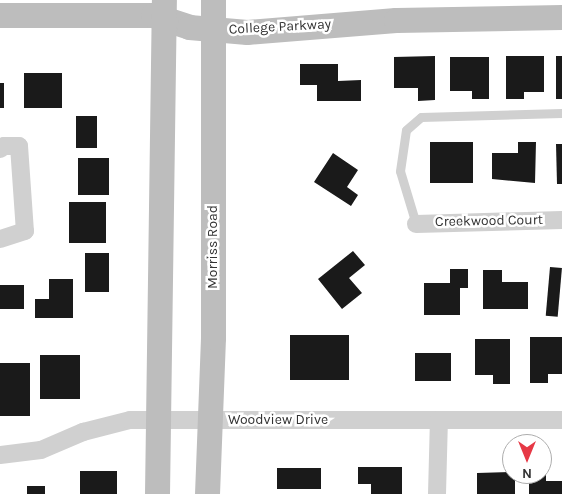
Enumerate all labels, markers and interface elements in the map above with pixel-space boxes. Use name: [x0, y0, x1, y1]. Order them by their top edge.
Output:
street label: College Parkway: [228, 16, 332, 38]
street label: Morriss Road: [205, 205, 221, 289]
street label: Creekwood Court: [435, 212, 543, 230]
street label: Woodview Drive: [228, 412, 328, 428]
north arrow: [502, 434, 552, 484]
text: N: [522, 465, 532, 482]

